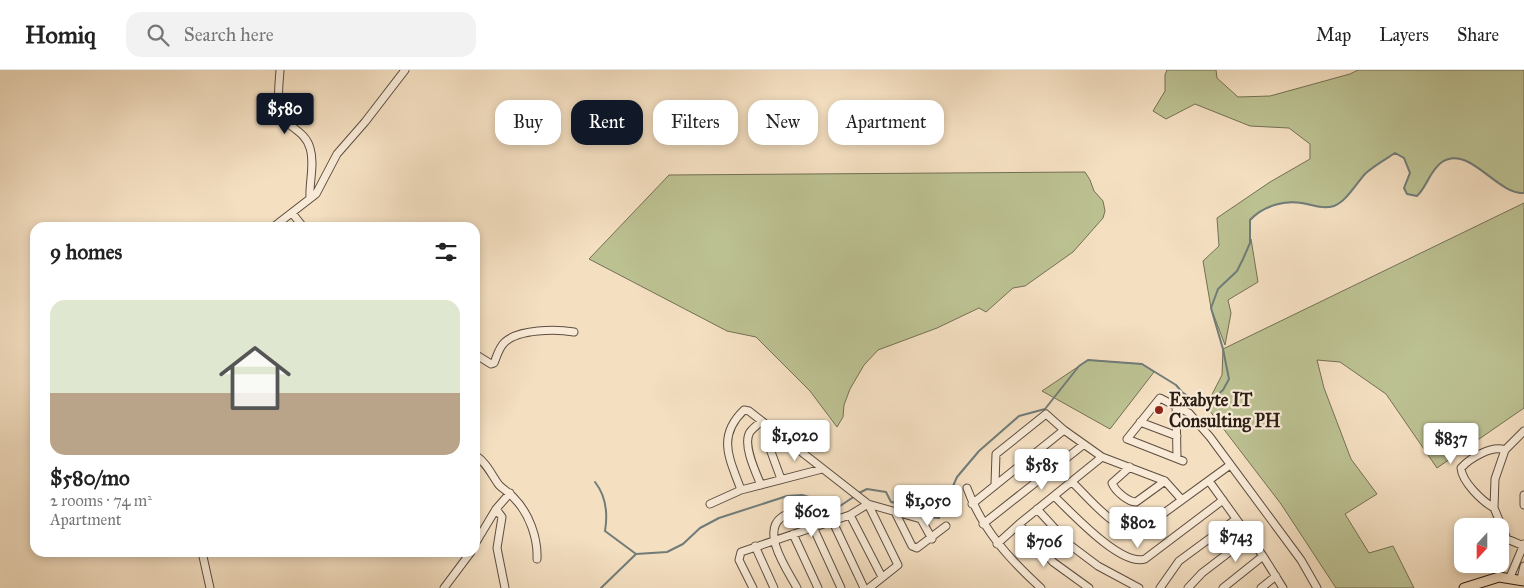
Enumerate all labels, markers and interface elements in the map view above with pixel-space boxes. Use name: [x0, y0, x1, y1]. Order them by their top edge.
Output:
search box: [126, 12, 476, 57]
text: Homiq: [25, 20, 96, 50]
icon: search: [144, 21, 172, 49]
text: Search here: [184, 23, 274, 46]
text: Map: [1316, 24, 1351, 46]
text: Layers: [1379, 24, 1429, 46]
text: Share: [1457, 24, 1499, 46]
pin: $580: [255, 92, 315, 135]
text: $580: [268, 99, 302, 118]
chip: Buy: [495, 100, 561, 145]
chip: Rent: [571, 100, 643, 145]
chip: Filters: [653, 100, 738, 145]
chip: New: [748, 100, 818, 145]
chip: Apartment: [828, 100, 944, 145]
icon: filters: [432, 238, 460, 266]
text: 9 homes: [50, 239, 122, 265]
icon: home: [210, 333, 300, 423]
place label: Exabyte IT Consulting PH: [1169, 389, 1281, 433]
marker: Exabyte IT Consulting PH: [1153, 404, 1165, 416]
pin: $1,020: [754, 420, 836, 462]
pin: $837: [1421, 422, 1481, 465]
text: $1,020: [772, 426, 818, 445]
text: $837: [1434, 429, 1468, 448]
pin: $585: [1012, 448, 1072, 491]
text: $585: [1026, 455, 1058, 474]
text: $580/mo: [50, 465, 130, 491]
pin: $1,050: [887, 484, 969, 527]
text: 2 rooms · 74 m²: [50, 491, 152, 510]
text: $1,050: [905, 491, 951, 510]
pin: $602: [782, 496, 842, 538]
text: $602: [794, 502, 830, 521]
pin: $802: [1108, 506, 1168, 549]
text: Apartment: [50, 510, 122, 529]
text: $802: [1120, 513, 1156, 532]
north arrow: [1454, 518, 1509, 572]
map controls: [1454, 518, 1509, 573]
pin: $743: [1206, 520, 1266, 563]
pin: $706: [1014, 526, 1074, 568]
text: $743: [1219, 527, 1253, 546]
text: $706: [1026, 532, 1062, 551]

